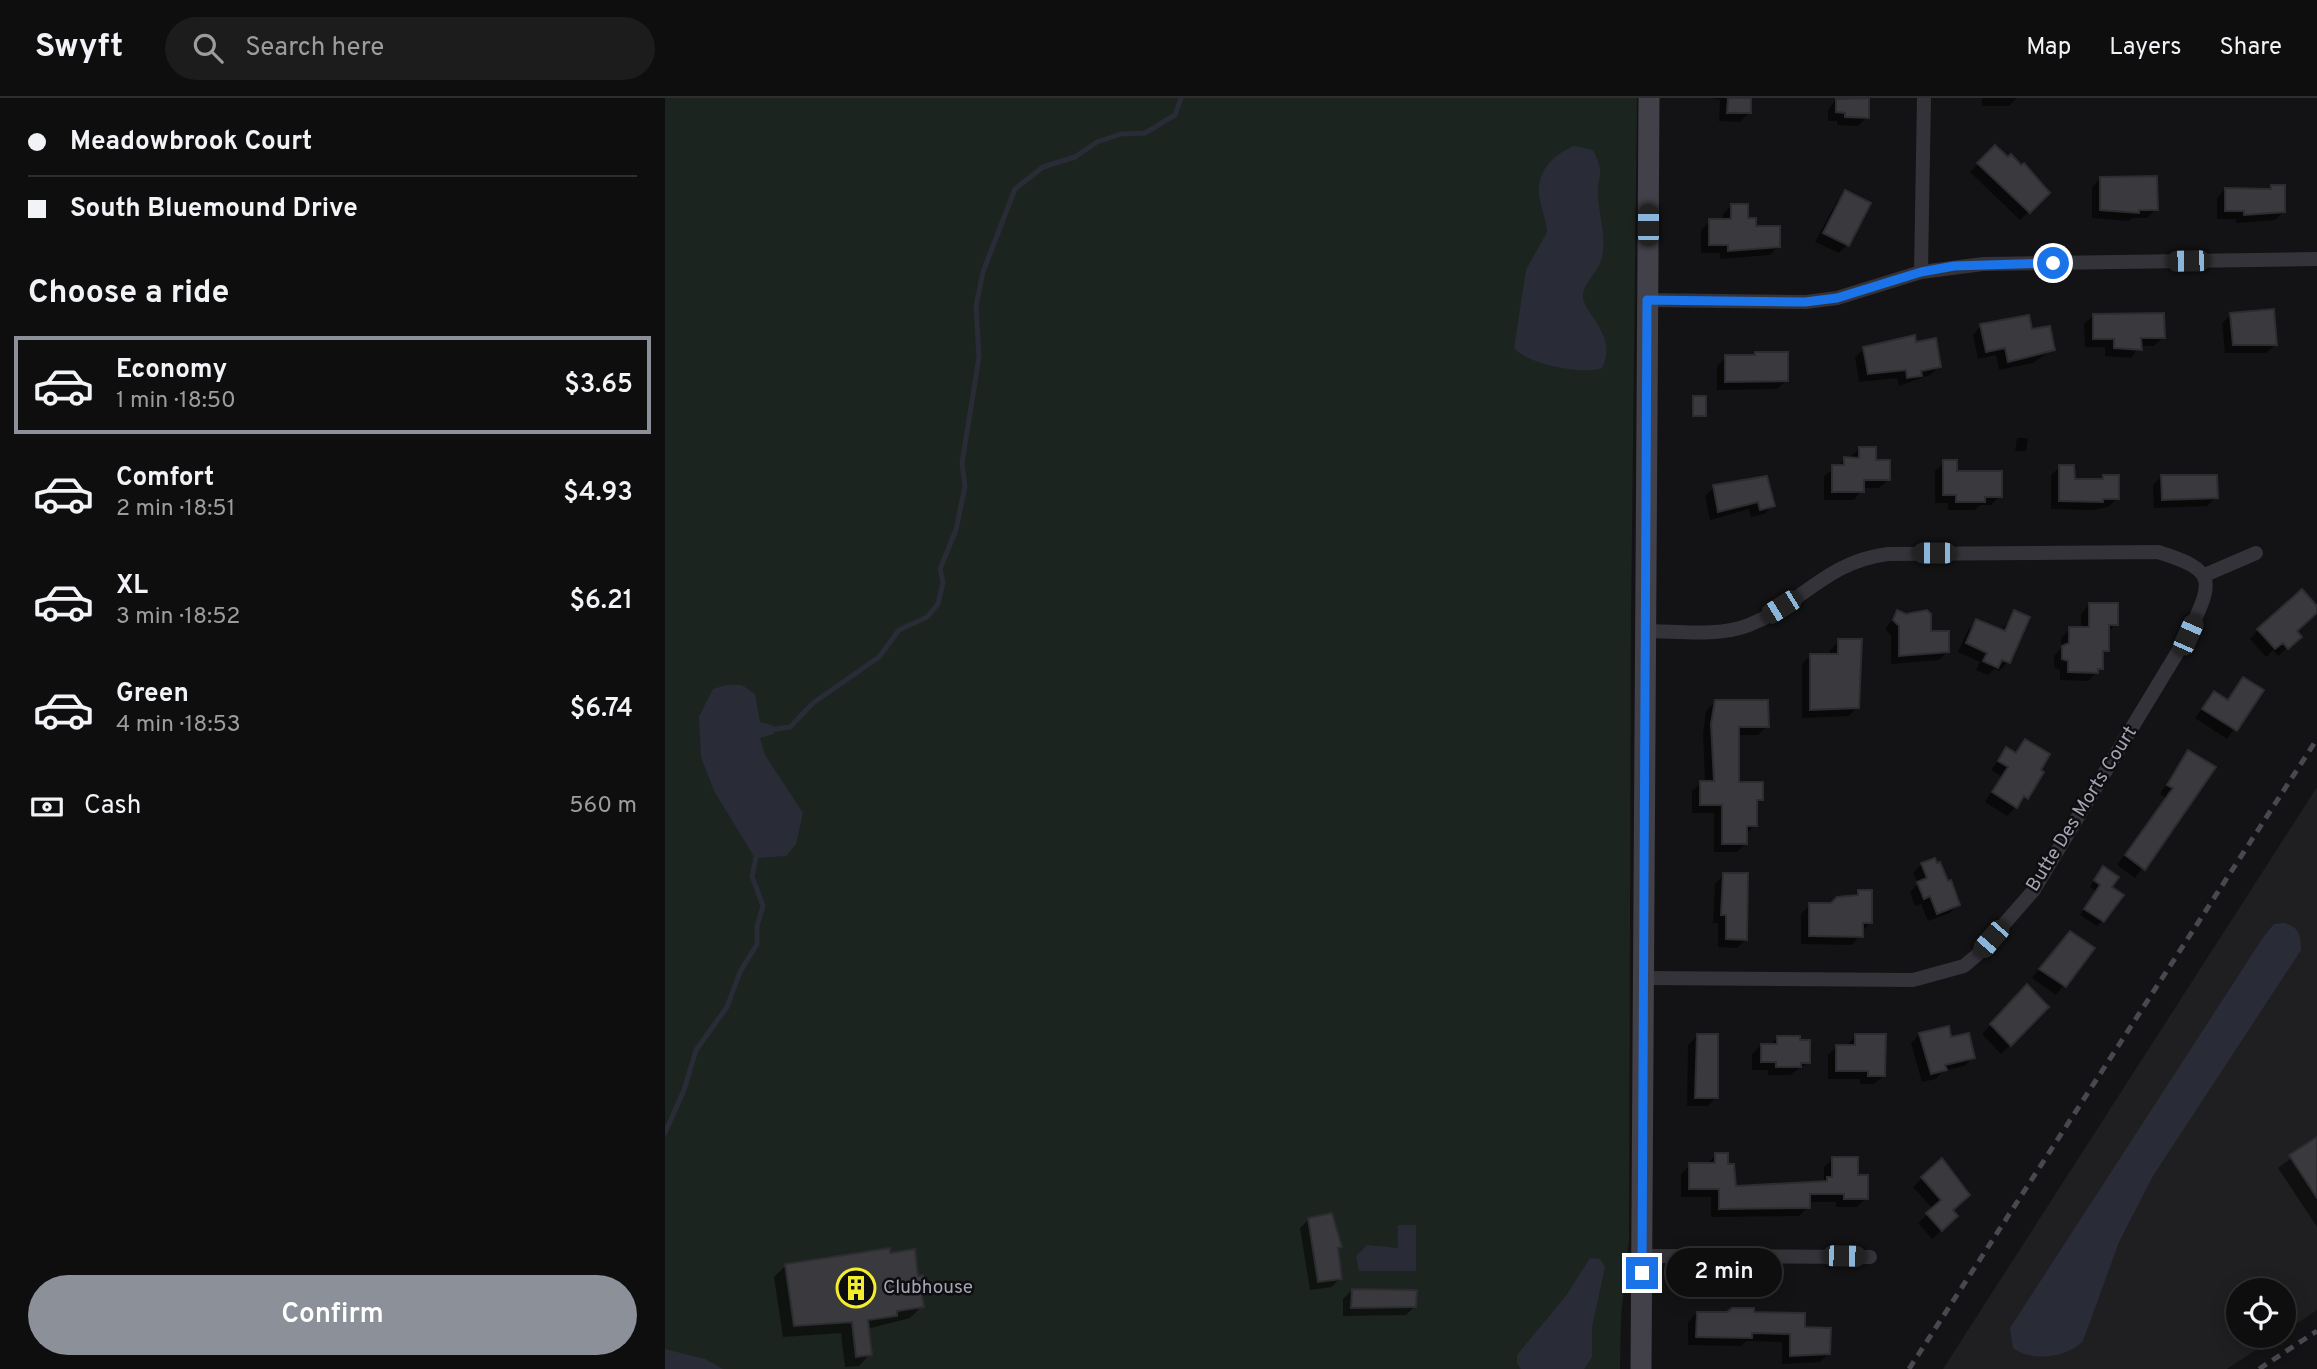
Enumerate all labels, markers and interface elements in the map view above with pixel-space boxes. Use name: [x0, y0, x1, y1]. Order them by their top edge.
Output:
search box: [165, 17, 655, 80]
text: Swyft: [35, 27, 123, 69]
icon: search: [189, 29, 227, 67]
text: Search here: [245, 32, 384, 65]
text: Map: [2026, 33, 2071, 63]
text: Layers: [2109, 33, 2181, 63]
text: Share: [2219, 33, 2282, 63]
text: Meadowbrook Court: [70, 126, 312, 159]
text: South Bluemound Drive: [70, 193, 358, 226]
car: [1638, 204, 1659, 246]
route start: [2037, 247, 2069, 279]
car: [2167, 250, 2210, 272]
text: Choose a ride: [28, 274, 229, 314]
icon: car: [32, 354, 95, 417]
text: Economy: [116, 354, 227, 387]
text: $3.65: [564, 369, 633, 402]
text: 1 min · 18:50: [116, 387, 236, 416]
icon: car: [32, 462, 95, 525]
text: Comfort: [116, 462, 214, 495]
text: $4.93: [563, 477, 633, 510]
text: 2 min · 18:51: [116, 495, 235, 524]
car: [1914, 543, 1956, 564]
icon: car: [32, 570, 95, 633]
text: XL: [116, 570, 148, 603]
text: $6.21: [569, 585, 633, 618]
car: [1758, 587, 1805, 627]
text: 3 min · 18:52: [116, 603, 240, 632]
car: [2170, 612, 2207, 658]
icon: car: [32, 678, 95, 741]
text: Green: [116, 678, 189, 711]
text: $6.74: [570, 693, 633, 726]
text: 4 min · 18:53: [116, 711, 241, 740]
street label: Butte Des Morts Court: [2021, 722, 2143, 896]
icon: cash: [28, 788, 66, 826]
text: Cash: [84, 790, 141, 823]
text: 560 m: [569, 792, 637, 821]
car: [1970, 916, 2013, 962]
car: [1823, 1245, 1866, 1267]
callout: 2 min: [1667, 1248, 1782, 1298]
route end: [1626, 1257, 1658, 1289]
text: 2 min: [1694, 1258, 1754, 1287]
building icon: Clubhouse: [835, 1267, 877, 1309]
button: Confirm: [28, 1275, 637, 1355]
place label: Clubhouse: [883, 1276, 973, 1300]
map controls: [2226, 1278, 2296, 1348]
button: locate: [2226, 1278, 2296, 1348]

